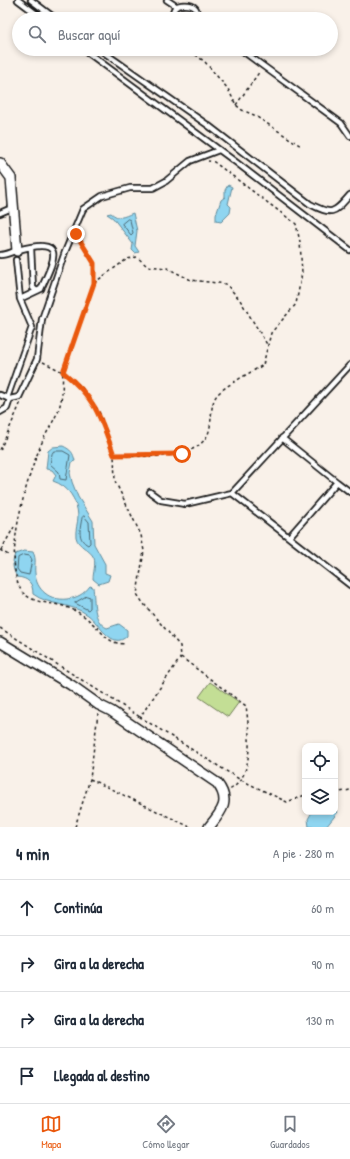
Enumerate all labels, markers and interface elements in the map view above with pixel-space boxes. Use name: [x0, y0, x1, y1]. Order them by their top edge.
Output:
search box: [12, 12, 338, 56]
icon: search: [26, 23, 48, 45]
text: Buscar aquí: [58, 24, 121, 45]
route end: [67, 225, 85, 243]
route start: [173, 445, 191, 463]
map controls: [302, 743, 338, 815]
button: locate: [302, 743, 338, 779]
button: layers: [302, 779, 338, 815]
text: 4 min: [16, 842, 49, 865]
text: A pie · 280 m: [273, 844, 334, 862]
icon: ahead: [16, 897, 38, 919]
text: Continúa: [54, 897, 102, 918]
text: 60 m: [311, 899, 334, 917]
icon: right: [16, 953, 38, 975]
text: Gira a la derecha: [54, 953, 144, 974]
text: 90 m: [312, 955, 334, 973]
icon: right: [16, 1009, 38, 1031]
text: Gira a la derecha: [54, 1009, 144, 1030]
text: 130 m: [306, 1011, 334, 1029]
icon: arrive: [16, 1065, 38, 1087]
text: Llegada al destino: [54, 1065, 150, 1086]
tab: Mapa: [40, 1113, 62, 1151]
tab: Cómo llegar: [142, 1113, 190, 1151]
tab: Guardados: [270, 1113, 310, 1151]

